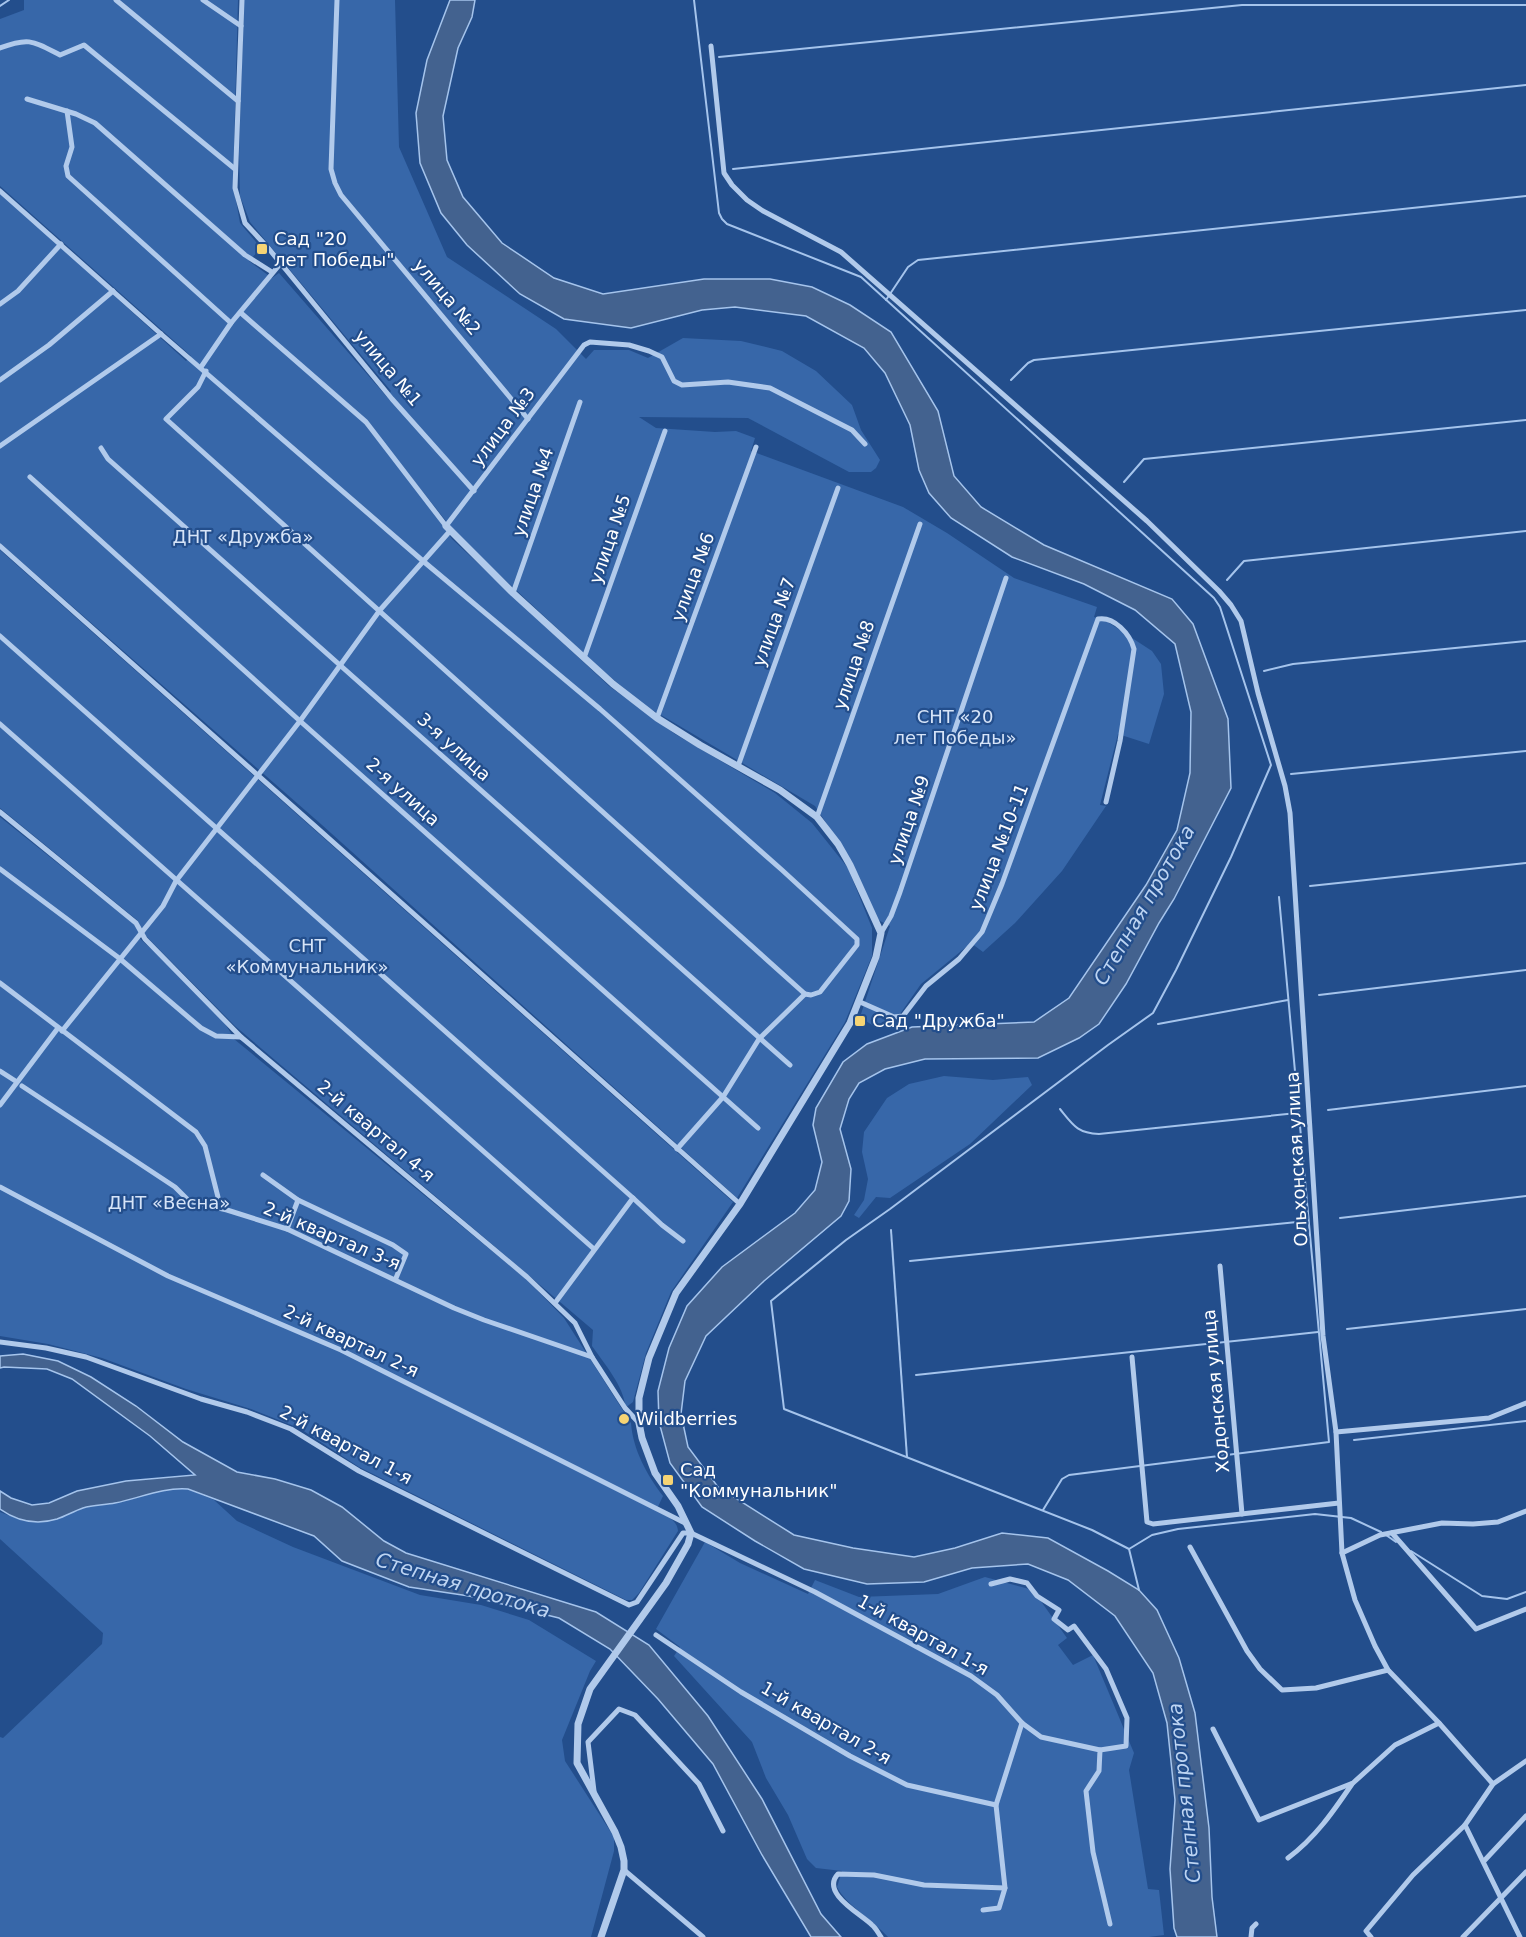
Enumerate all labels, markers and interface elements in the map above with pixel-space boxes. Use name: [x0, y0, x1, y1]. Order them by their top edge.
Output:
place label: Сад "20 лет Победы": [274, 228, 394, 270]
marker: Сад "20 лет Победы": [255, 242, 269, 256]
street label: улица №2: [409, 254, 485, 339]
street label: улица №1: [350, 325, 426, 410]
street label: улица №3: [466, 383, 539, 470]
street label: улица №4: [507, 444, 558, 539]
street label: улица №5: [584, 491, 635, 586]
park label: ДНТ «Дружба»: [173, 526, 313, 547]
street label: улица №6: [667, 530, 718, 624]
street label: улица №7: [748, 575, 799, 669]
street label: улица №8: [828, 617, 879, 712]
park label: СНТ «20 лет Победы»: [893, 706, 1017, 748]
street label: 3-я улица: [413, 708, 495, 785]
street label: 2-я улица: [362, 753, 444, 830]
street label: улица №9: [883, 772, 934, 867]
street label: улица №10-11: [965, 781, 1032, 913]
water label: Степная протока: [1088, 821, 1200, 989]
park label: СНТ «Коммунальник»: [226, 935, 388, 977]
place label: Сад "Дружба": [872, 1010, 1005, 1031]
marker: Сад "Дружба": [853, 1014, 867, 1028]
street label: Ольхонская улица: [1281, 1071, 1312, 1247]
street label: 2-й квартал 4-я: [313, 1075, 439, 1186]
park label: ДНТ «Весна»: [108, 1192, 230, 1213]
street label: 2-й квартал 3-я: [261, 1197, 404, 1274]
street label: 2-й квартал 2-я: [280, 1300, 422, 1381]
street label: Ходонская улица: [1198, 1308, 1233, 1474]
street label: 2-й квартал 1-я: [276, 1401, 416, 1488]
place label: Wildberries: [636, 1408, 737, 1429]
marker: Wildberries: [617, 1412, 631, 1426]
place label: Сад "Коммунальник": [680, 1459, 837, 1501]
marker: Сад "Коммунальник": [661, 1473, 675, 1487]
water label: Степная протока: [373, 1547, 553, 1623]
street label: 1-й квартал 1-я: [854, 1590, 993, 1679]
street label: 1-й квартал 2-я: [757, 1677, 895, 1768]
water label: Степная протока: [1163, 1702, 1205, 1884]

